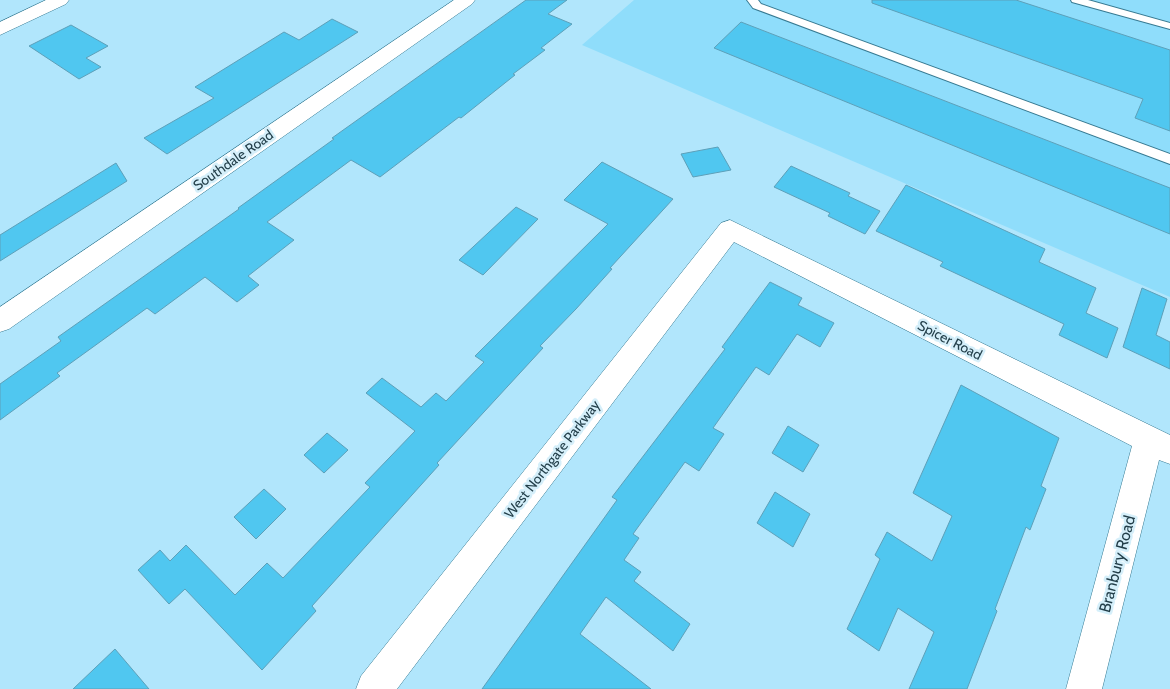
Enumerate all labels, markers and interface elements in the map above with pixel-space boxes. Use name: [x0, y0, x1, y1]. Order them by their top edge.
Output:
street label: Southdale Road: [189, 126, 277, 194]
street label: Spicer Road: [915, 316, 985, 364]
street label: West Northgate Parkway: [500, 396, 604, 522]
street label: Branbury Road: [1095, 513, 1139, 615]

